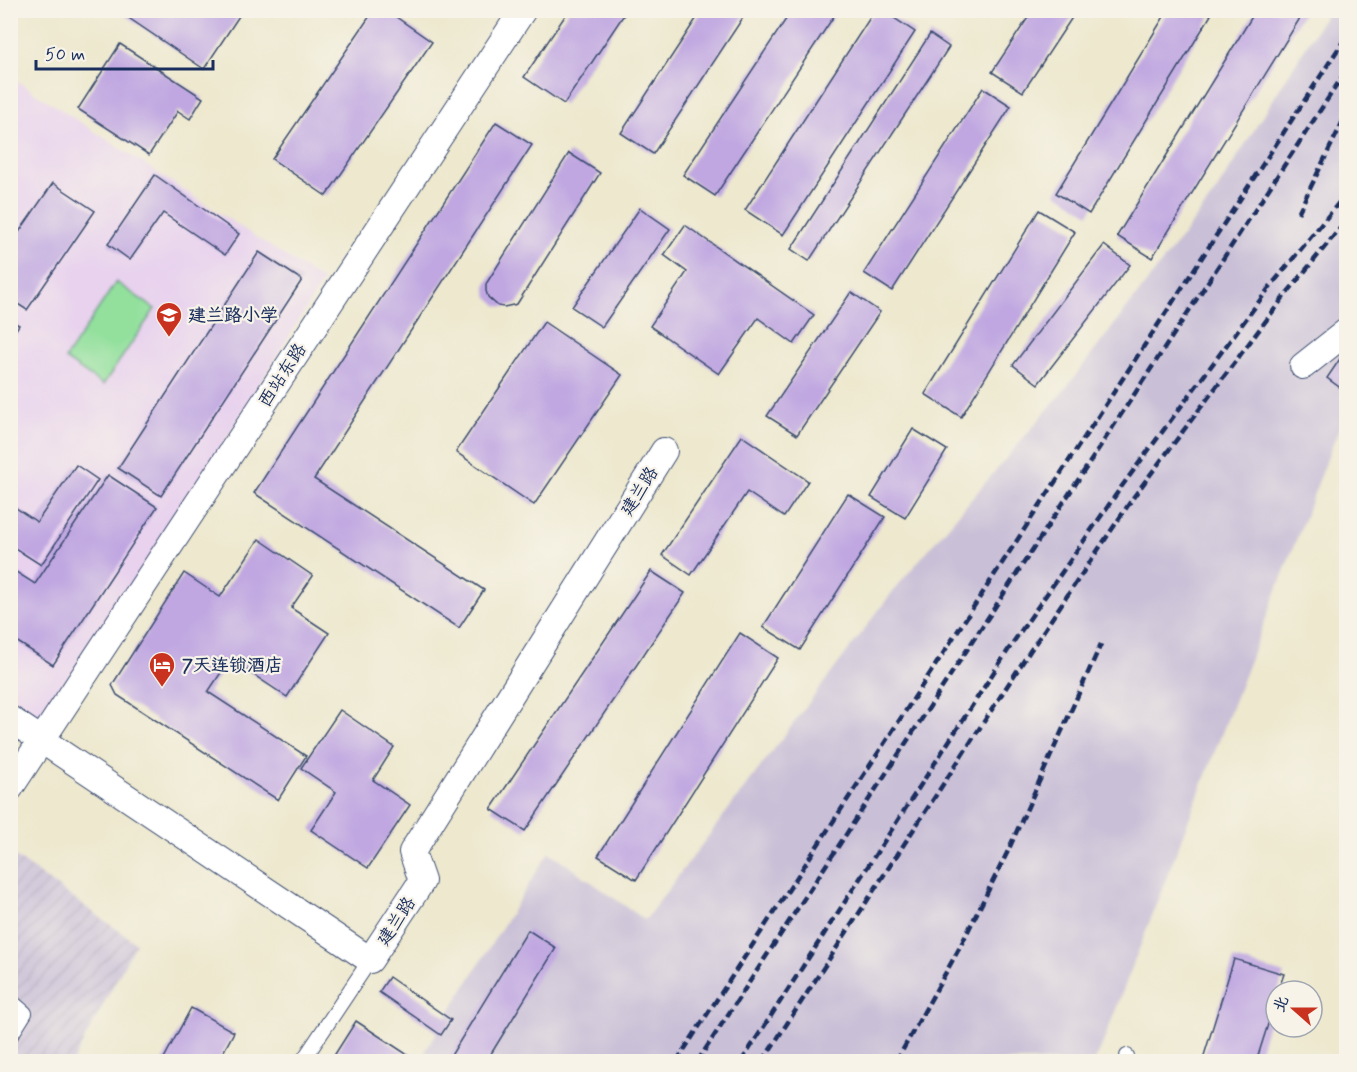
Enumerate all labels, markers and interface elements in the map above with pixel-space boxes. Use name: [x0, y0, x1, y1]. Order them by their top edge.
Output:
scale bar: [36, 33, 213, 71]
text: 50 m: [45, 43, 85, 67]
school or university icon: 建兰路小学: [154, 300, 184, 338]
place label: 建兰路小学: [188, 304, 278, 328]
street label: 西站东路: [253, 339, 313, 412]
street label: 建兰路: [615, 462, 664, 521]
hotel icon: 7天连锁酒店: [147, 650, 177, 688]
place label: 7天连锁酒店: [182, 654, 283, 678]
street label: 建兰路: [372, 892, 422, 951]
north arrow: [1264, 979, 1324, 1039]
text: 北: [1269, 993, 1294, 1015]

